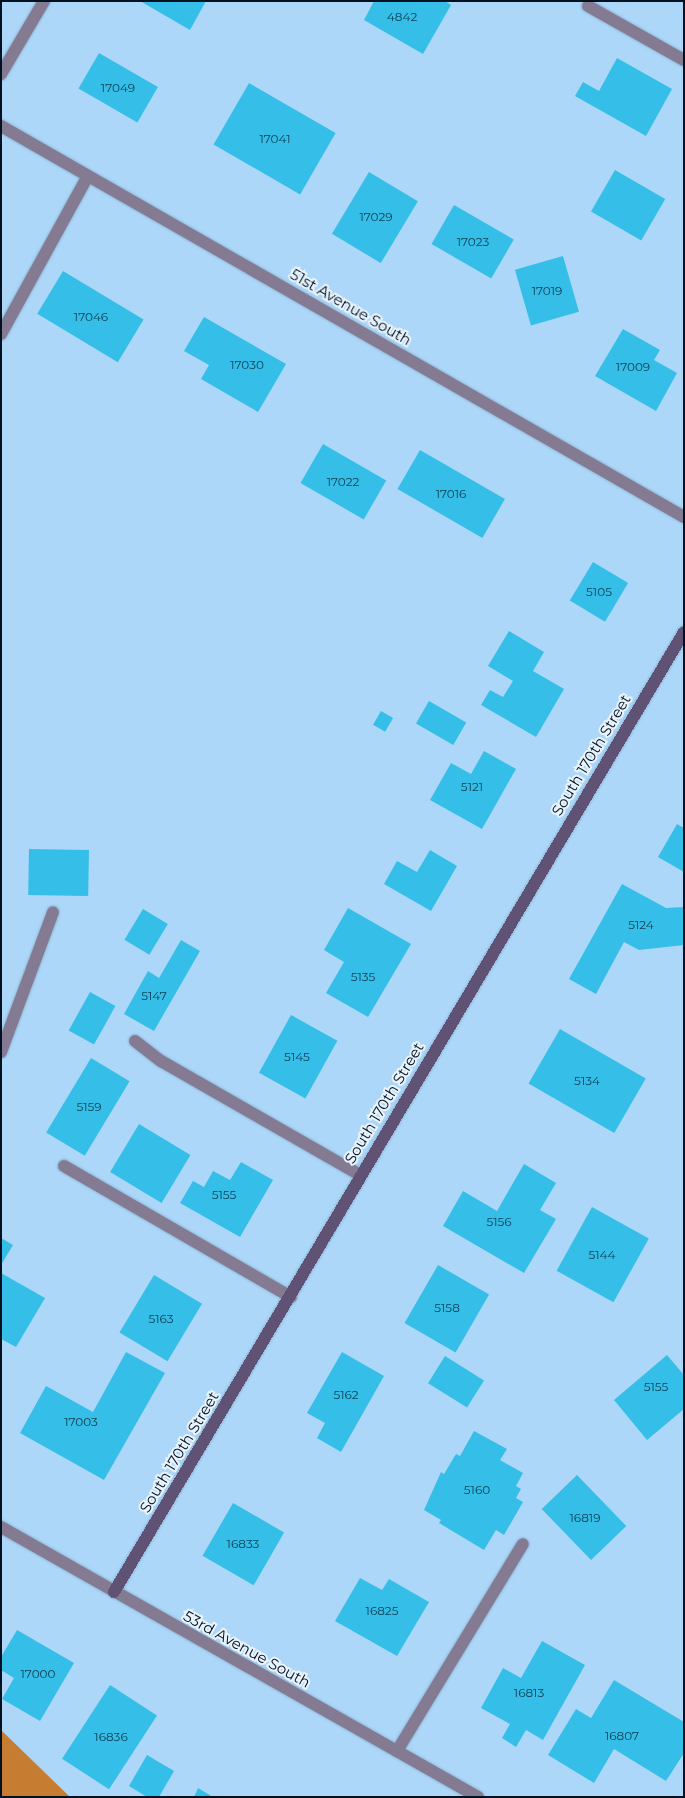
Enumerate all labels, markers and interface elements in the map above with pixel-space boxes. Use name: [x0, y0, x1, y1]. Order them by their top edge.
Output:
house number: 4842: [387, 10, 417, 24]
house number: 17049: [101, 81, 135, 95]
house number: 17041: [259, 132, 291, 146]
house number: 17029: [359, 210, 393, 224]
house number: 17023: [457, 235, 489, 249]
street label: 51st Avenue South: [287, 265, 415, 349]
house number: 17019: [532, 284, 562, 298]
house number: 17046: [74, 310, 108, 324]
house number: 17030: [230, 358, 264, 372]
house number: 17009: [616, 360, 650, 374]
house number: 17022: [327, 475, 359, 489]
house number: 17016: [436, 487, 466, 501]
house number: 5105: [586, 585, 612, 599]
street label: South 170th Street: [548, 691, 634, 819]
house number: 5121: [461, 780, 483, 794]
house number: 5124: [628, 918, 654, 932]
house number: 5135: [351, 970, 375, 984]
house number: 5147: [141, 989, 167, 1003]
street label: South 170th Street: [341, 1039, 427, 1167]
house number: 5145: [284, 1050, 310, 1064]
house number: 5134: [574, 1074, 600, 1088]
house number: 5159: [76, 1100, 102, 1114]
house number: 5155: [212, 1188, 236, 1202]
house number: 5156: [486, 1215, 512, 1229]
house number: 5144: [589, 1248, 615, 1262]
house number: 5158: [434, 1301, 460, 1315]
house number: 5163: [148, 1312, 174, 1326]
house number: 5155: [644, 1380, 668, 1394]
street label: South 170th Street: [136, 1388, 222, 1516]
house number: 5162: [333, 1388, 359, 1402]
house number: 17003: [64, 1415, 98, 1429]
house number: 5160: [464, 1483, 490, 1497]
house number: 16819: [570, 1511, 600, 1525]
house number: 16833: [227, 1537, 259, 1551]
house number: 16825: [366, 1604, 398, 1618]
street label: 53rd Avenue South: [180, 1607, 314, 1691]
house number: 17000: [21, 1667, 55, 1681]
house number: 16813: [514, 1686, 544, 1700]
house number: 16807: [605, 1729, 639, 1743]
house number: 16836: [94, 1730, 128, 1744]

